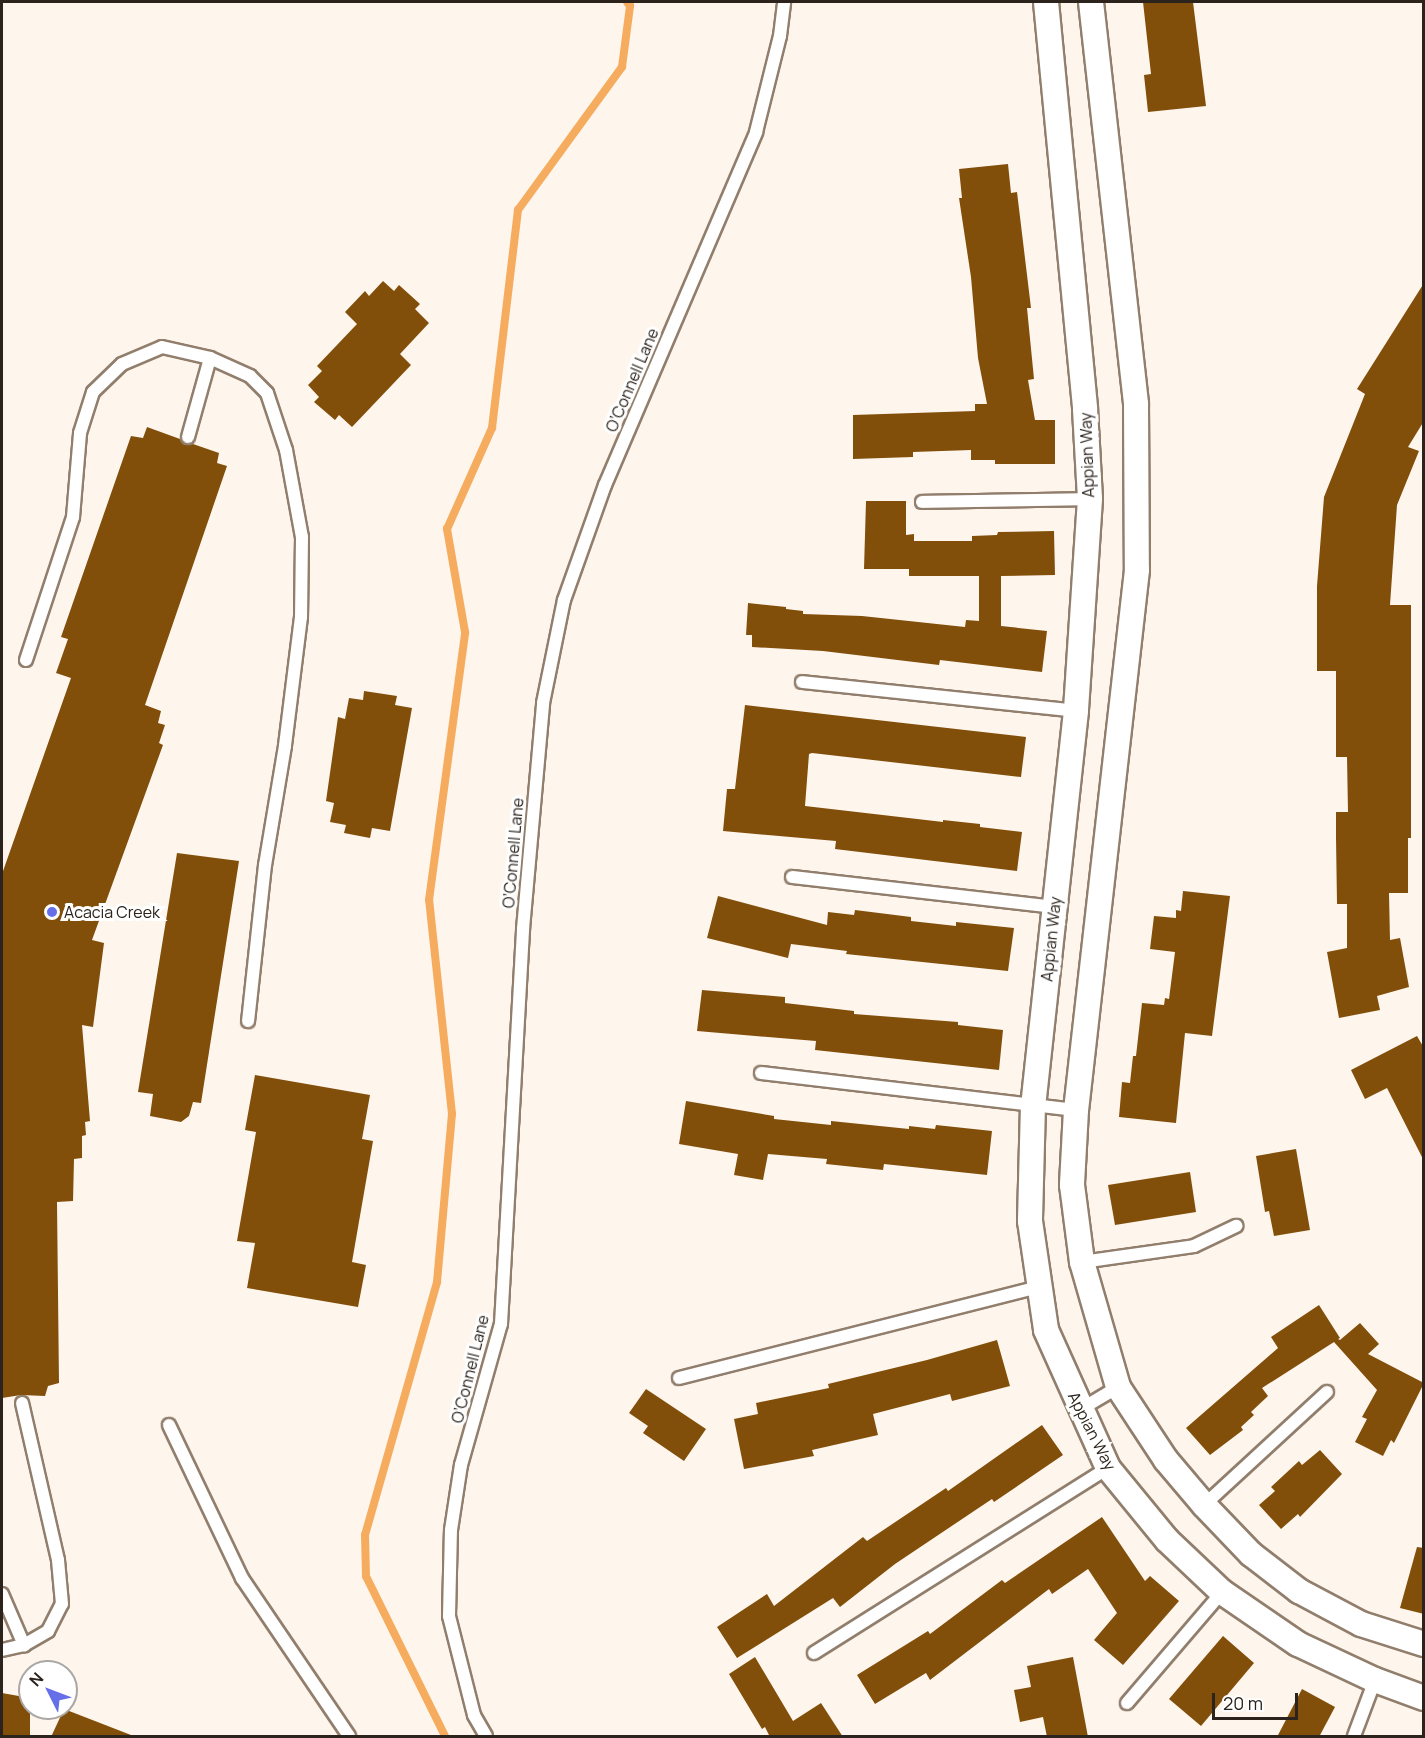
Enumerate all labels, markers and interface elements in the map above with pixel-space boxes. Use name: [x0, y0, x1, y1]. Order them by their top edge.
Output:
street label: O’Connell Lane: [602, 325, 662, 435]
street label: Appian Way: [1076, 412, 1098, 498]
street label: O’Connell Lane: [499, 797, 527, 909]
street label: Appian Way: [1037, 895, 1065, 983]
place label: Acacia Creek: [64, 902, 160, 922]
marker: Acacia Creek: [45, 905, 59, 919]
street label: O’Connell Lane: [447, 1313, 493, 1425]
street label: Appian Way: [1064, 1389, 1120, 1473]
north arrow: [18, 1660, 78, 1720]
text: N: [24, 1668, 48, 1691]
scale bar: [1215, 1681, 1300, 1719]
text: 20 m: [1223, 1691, 1263, 1715]

